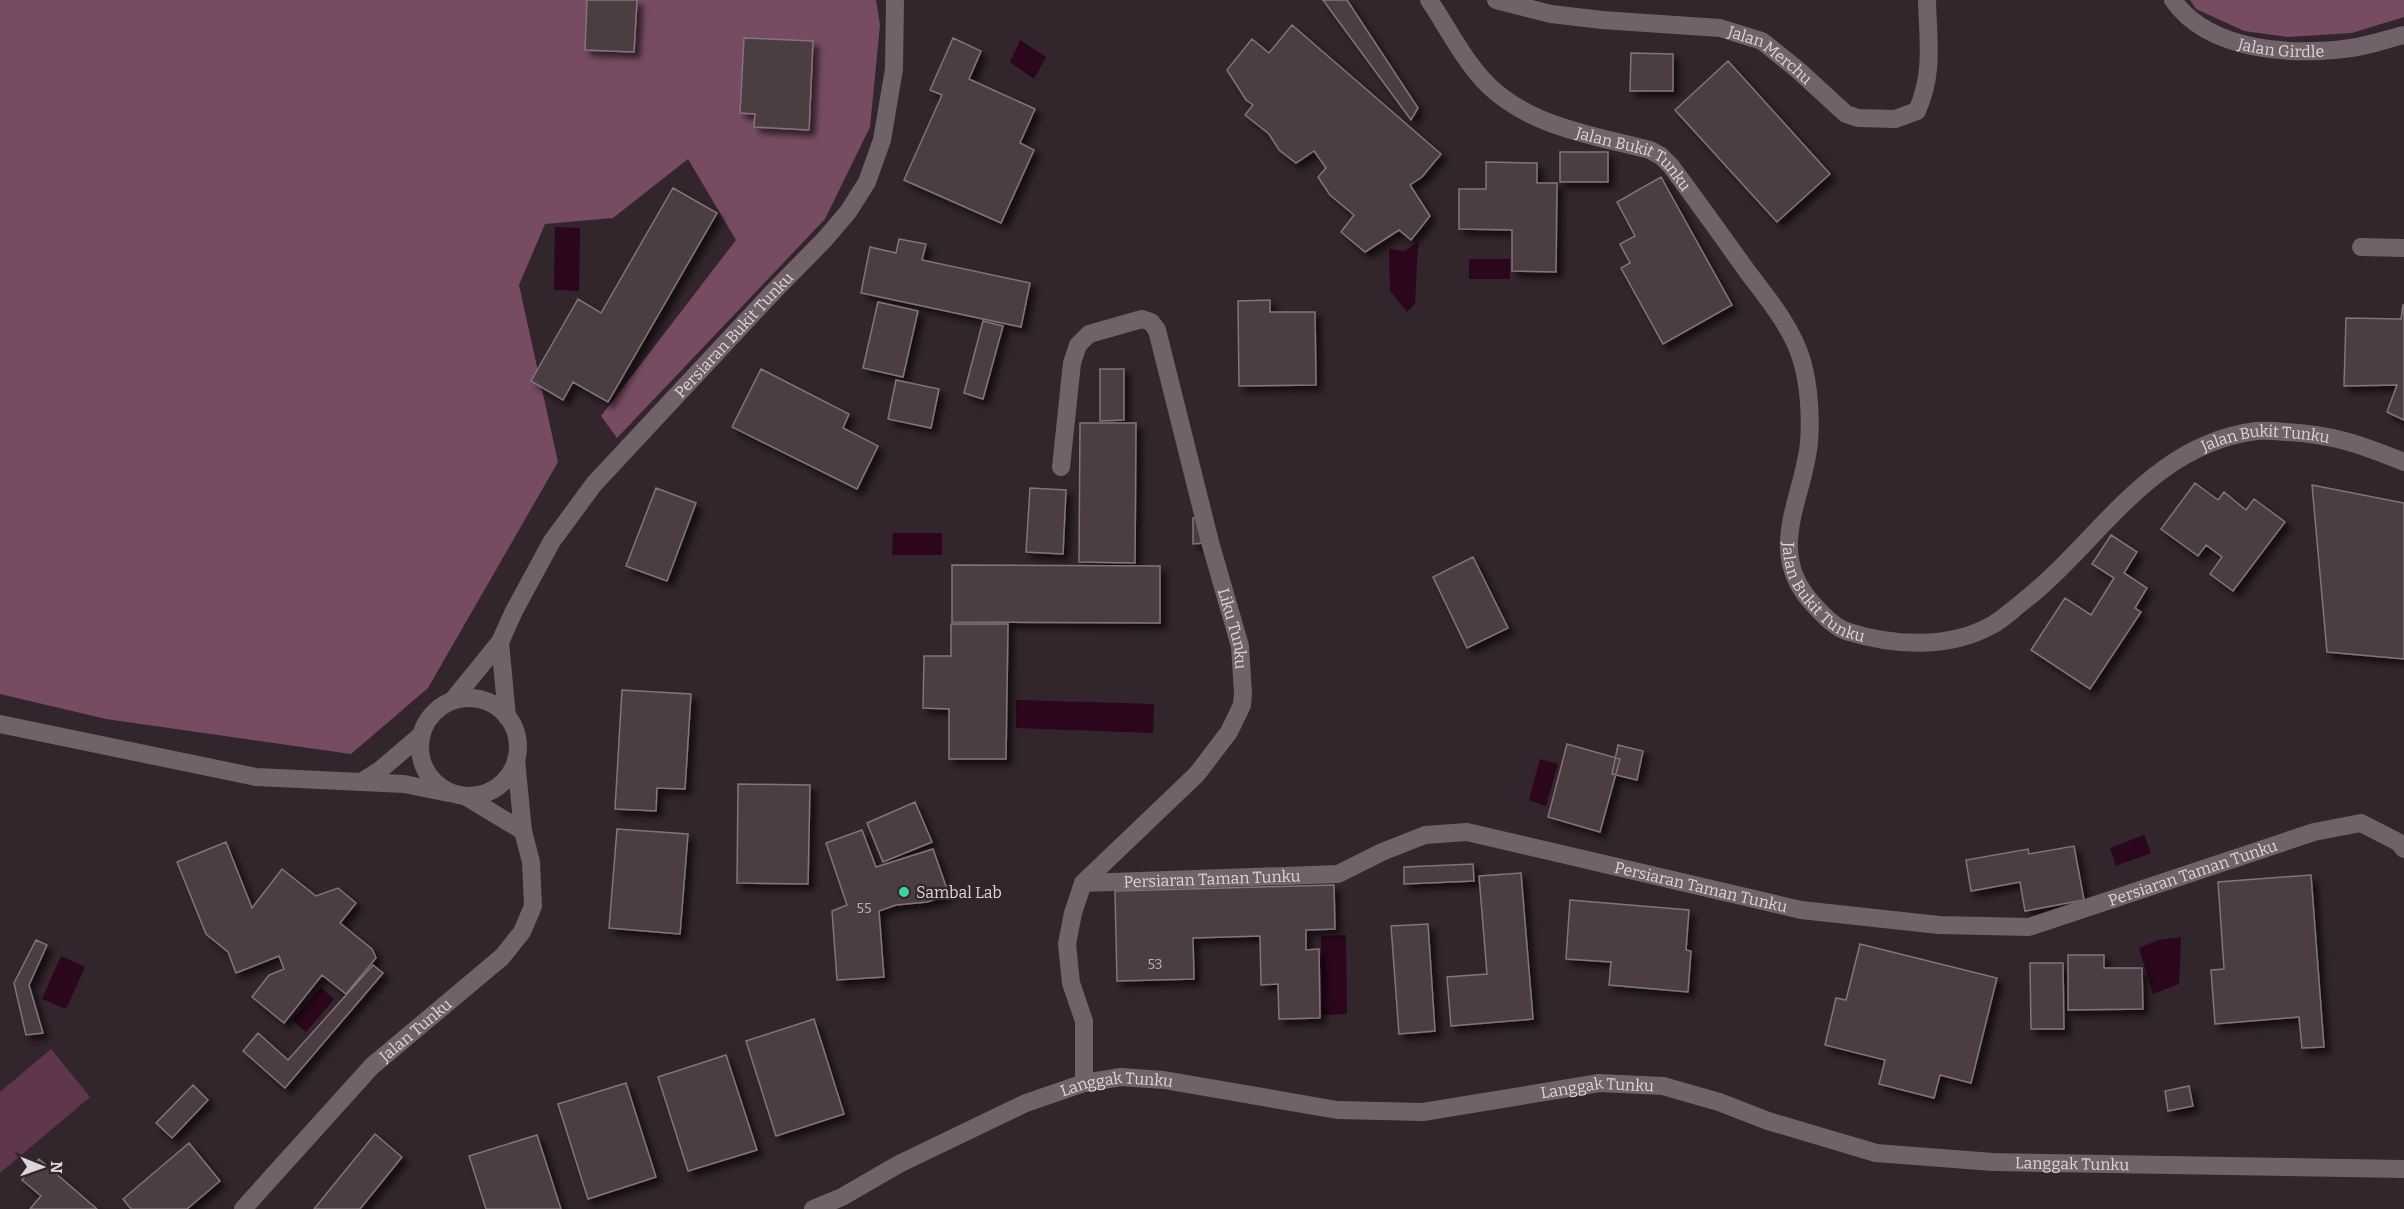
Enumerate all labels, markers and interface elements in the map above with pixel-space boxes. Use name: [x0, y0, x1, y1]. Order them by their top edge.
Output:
street label: Jalan Merchu: [1725, 22, 1816, 88]
street label: Jalan Girdle: [2235, 34, 2325, 61]
street label: Jalan Bukit Tunku: [1573, 123, 1695, 195]
street label: Persiaran Bukit Tunku: [671, 268, 797, 402]
street label: Jalan Bukit Tunku: [2197, 422, 2331, 456]
street label: Jalan Bukit Tunku: [1779, 541, 1867, 646]
street label: Liku Tunku: [1214, 586, 1250, 670]
street label: Persiaran Taman Tunku: [2106, 836, 2280, 910]
street label: Persiaran Taman Tunku: [1613, 858, 1789, 917]
street label: Persiaran Taman Tunku: [1123, 866, 1301, 892]
place label: Sambal Lab: [916, 883, 1002, 902]
marker: Sambal Lab: [897, 885, 911, 899]
house number: 55: [857, 900, 871, 917]
house number: 53: [1147, 956, 1163, 973]
street label: Jalan Tunku: [375, 994, 455, 1066]
street label: Langgak Tunku: [1058, 1068, 1175, 1100]
street label: Langgak Tunku: [1539, 1073, 1655, 1102]
north arrow: [12, 1137, 72, 1197]
street label: Langgak Tunku: [2015, 1153, 2129, 1174]
text: N: [47, 1161, 66, 1174]

